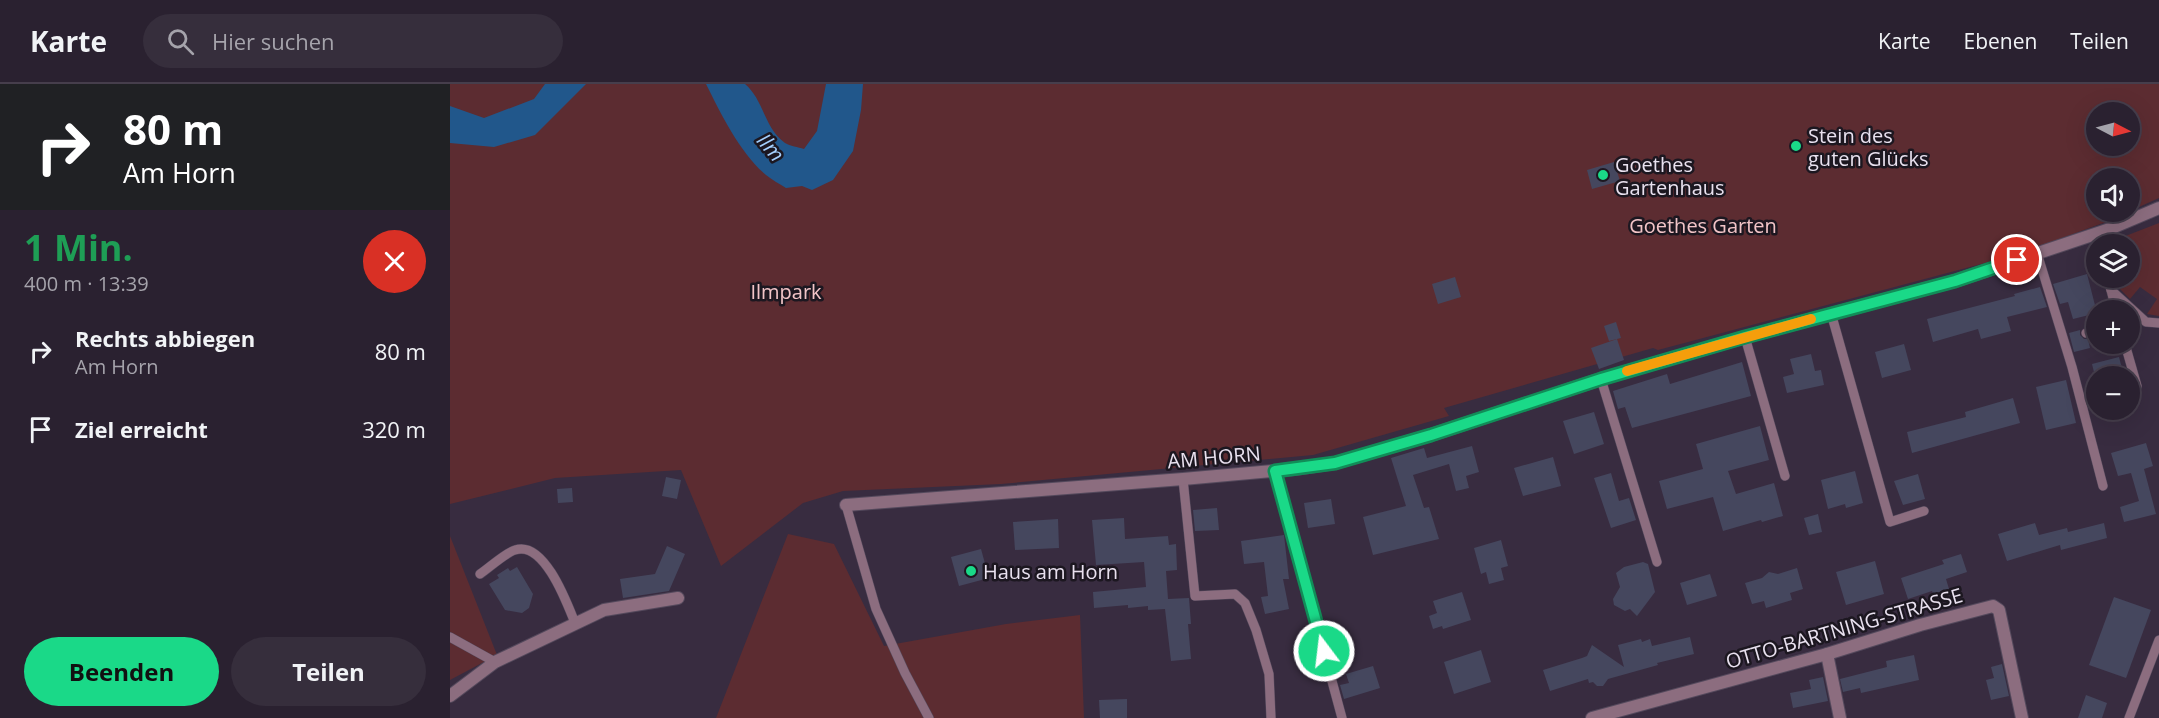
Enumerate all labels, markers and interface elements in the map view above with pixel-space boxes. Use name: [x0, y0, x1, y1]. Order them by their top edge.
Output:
search box: [143, 14, 563, 68]
text: Karte: [30, 22, 107, 60]
icon: search: [164, 25, 197, 58]
text: Hier suchen: [212, 26, 335, 56]
text: Karte: [1878, 27, 1931, 55]
text: Ebenen: [1964, 27, 2037, 55]
text: Teilen: [2070, 27, 2129, 55]
text: 80 m: [123, 100, 223, 157]
north arrow: [2086, 102, 2140, 156]
map controls: [2086, 102, 2140, 420]
icon: right: [24, 108, 102, 186]
place label: Stein des guten Glücks: [1808, 122, 1928, 172]
water label: Ilm: [751, 127, 791, 167]
marker: Stein des guten Glücks: [1789, 139, 1803, 153]
place label: Goethes Gartenhaus: [1615, 151, 1725, 201]
text: Am Horn: [123, 154, 236, 191]
marker: Goethes Gartenhaus: [1596, 168, 1610, 182]
button: sound: [2086, 168, 2140, 222]
park label: Goethes Garten: [1629, 212, 1777, 239]
text: 1 Min.: [24, 223, 133, 272]
button: close: [363, 230, 426, 293]
pin: [1991, 234, 2042, 285]
button: layers: [2086, 234, 2140, 288]
icon: arrive: [2000, 243, 2033, 276]
text: 400 m · 13:39: [24, 270, 149, 297]
park label: Ilmpark: [750, 278, 822, 305]
button: +: [2086, 300, 2140, 354]
text: Rechts abbiegen: [75, 323, 255, 353]
icon: right: [24, 335, 57, 368]
text: 80 m: [375, 336, 426, 366]
text: Am Horn: [75, 353, 159, 380]
button: −: [2086, 366, 2140, 420]
icon: arrive: [24, 413, 57, 446]
text: Ziel erreicht: [75, 414, 208, 444]
text: 320 m: [362, 414, 426, 444]
street label: AM HORN: [1166, 439, 1262, 475]
place label: Haus am Horn: [983, 558, 1118, 585]
marker: Haus am Horn: [964, 564, 978, 578]
street label: OTTO-BARTNING-STRASSE: [1722, 581, 1966, 675]
position arrow: [1292, 619, 1356, 683]
button: Beenden: [24, 637, 219, 706]
button: Teilen: [231, 637, 426, 706]

